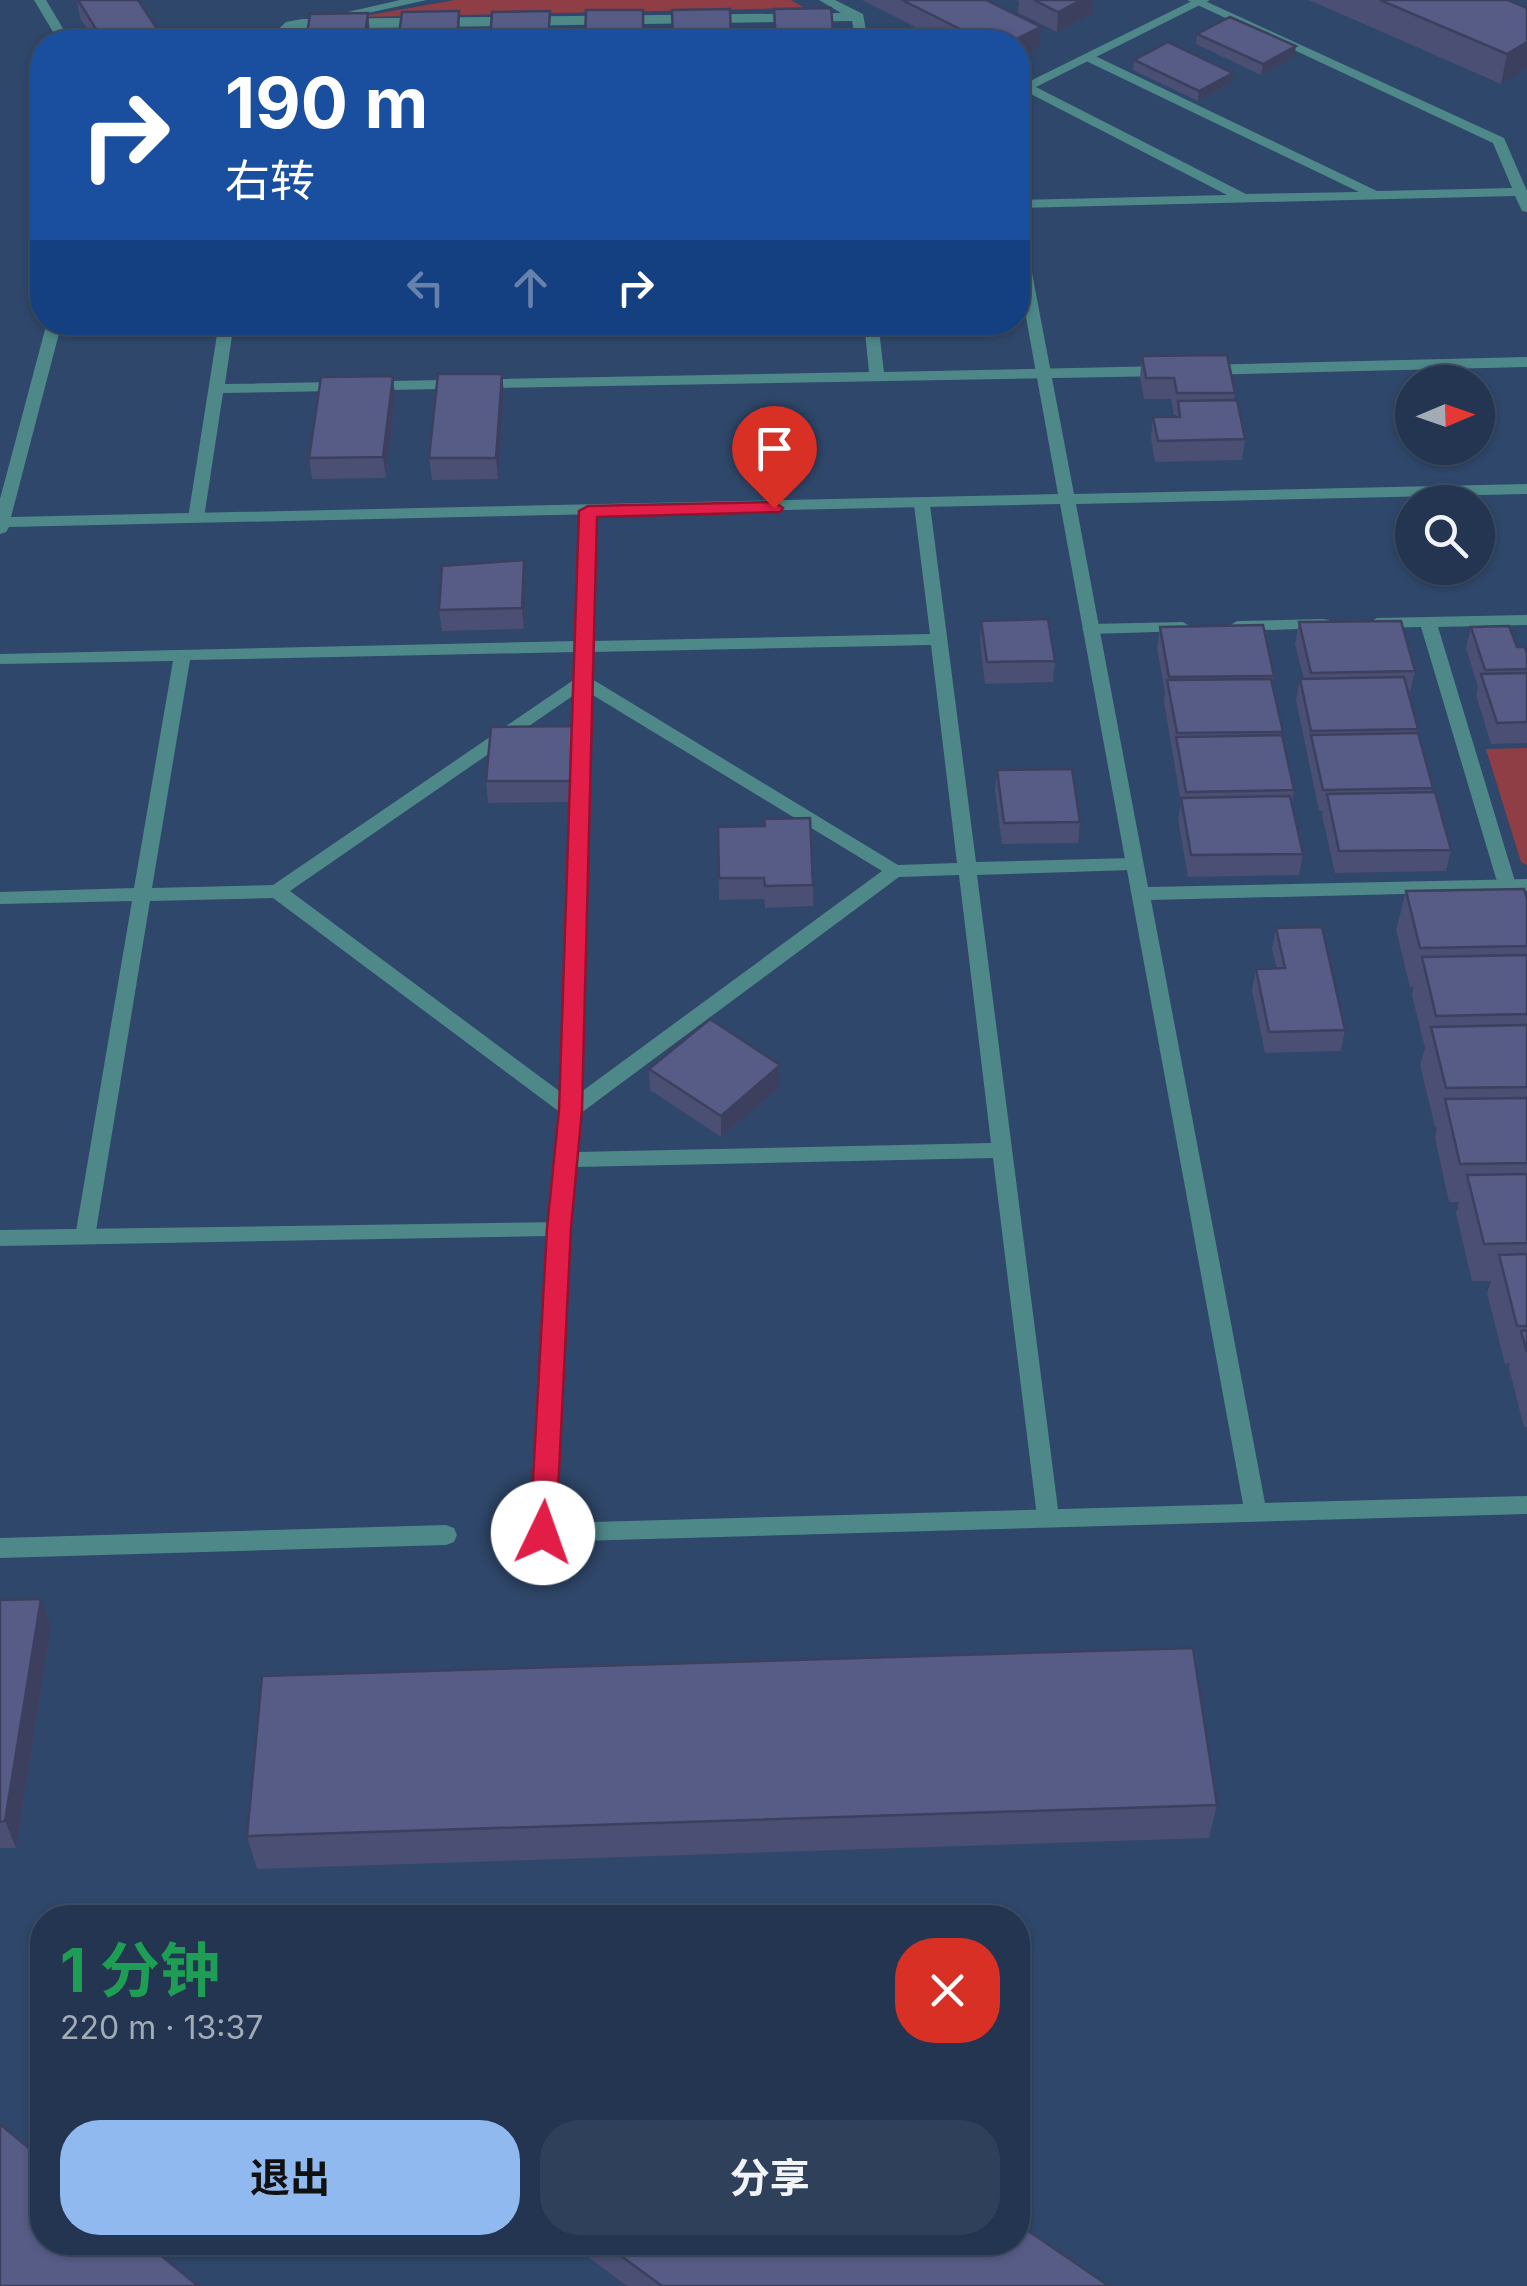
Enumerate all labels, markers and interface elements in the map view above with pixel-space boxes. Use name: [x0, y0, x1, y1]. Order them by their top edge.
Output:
text: 190 m: [225, 60, 428, 145]
icon: right: [60, 70, 190, 200]
text: 右转: [225, 153, 315, 208]
icon: left: [398, 260, 453, 315]
icon: ahead: [503, 260, 558, 315]
icon: right: [608, 260, 663, 315]
north arrow: [1395, 365, 1495, 465]
map controls: [1395, 365, 1495, 585]
pin: [732, 406, 817, 509]
icon: arrive: [747, 421, 802, 476]
button: search: [1395, 485, 1495, 585]
position arrow: [491, 1481, 595, 1585]
text: 1 分钟: [60, 1934, 220, 2006]
button: close: [895, 1938, 1000, 2043]
text: 220 m · 13:37: [60, 2008, 263, 2047]
button: 退出: [60, 2120, 520, 2235]
button: 分享: [540, 2120, 1000, 2235]

